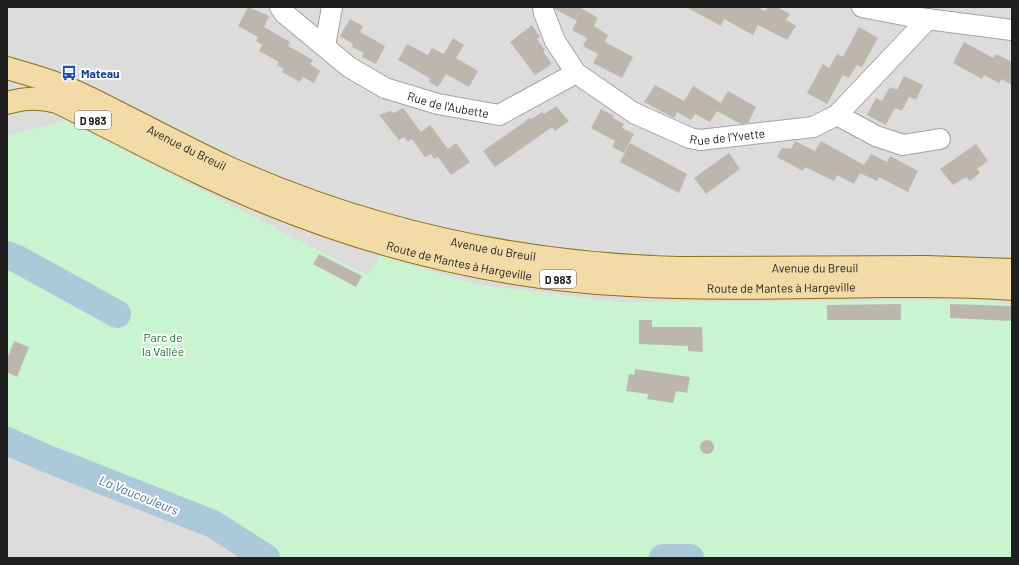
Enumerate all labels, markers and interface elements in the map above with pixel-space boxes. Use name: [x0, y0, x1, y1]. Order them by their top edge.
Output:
bus stop icon: Mateau: [60, 64, 78, 82]
place label: Mateau: [81, 66, 120, 80]
street label: Rue de l'Aubette: [406, 88, 490, 120]
road number: D 983: [75, 111, 111, 129]
street label: Avenue du Breuil: [145, 122, 229, 173]
street label: Rue de l'Yvette: [689, 126, 766, 147]
street label: Avenue du Breuil: [449, 234, 537, 263]
street label: Route de Mantes à Hargeville: [385, 238, 533, 283]
street label: Avenue du Breuil: [772, 260, 858, 275]
road number: D 983: [540, 270, 576, 288]
street label: Route de Mantes à Hargeville: [707, 279, 856, 295]
park label: Parc de la Vallée: [142, 330, 184, 358]
water label: La Vaucouleurs: [97, 472, 181, 518]

